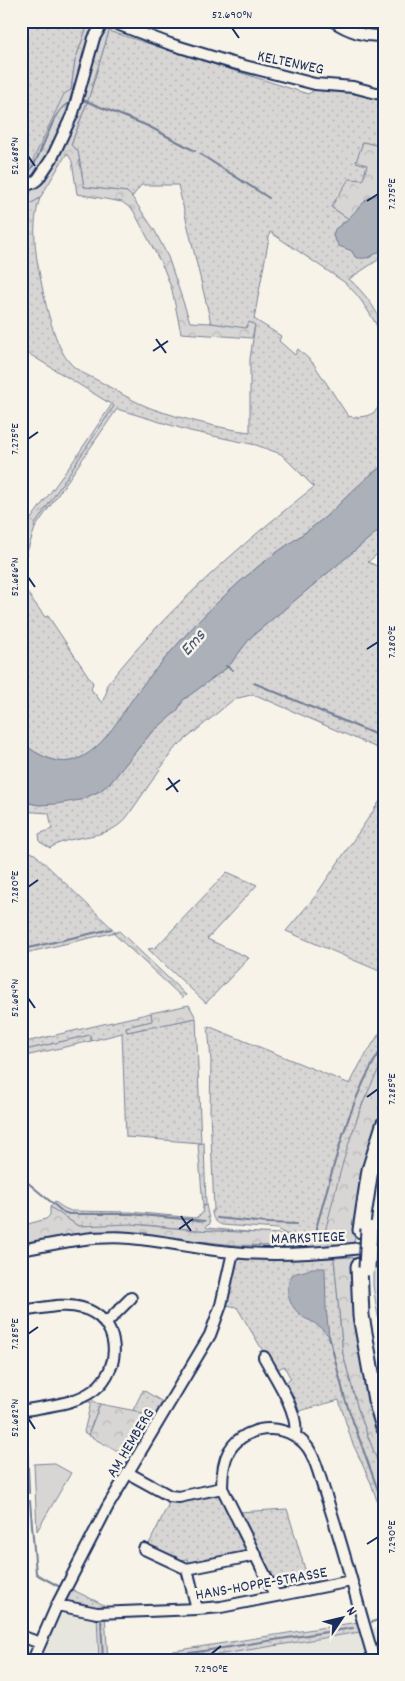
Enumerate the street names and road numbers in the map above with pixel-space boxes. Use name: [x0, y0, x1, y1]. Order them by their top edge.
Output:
street label: KELTENWEG: [255, 45, 326, 82]
street label: MARKSTIEGE: [271, 1226, 346, 1251]
street label: AM HEMBERG: [101, 1404, 161, 1482]
street label: HANS-HOPPE-STRASSE: [194, 1561, 330, 1607]

